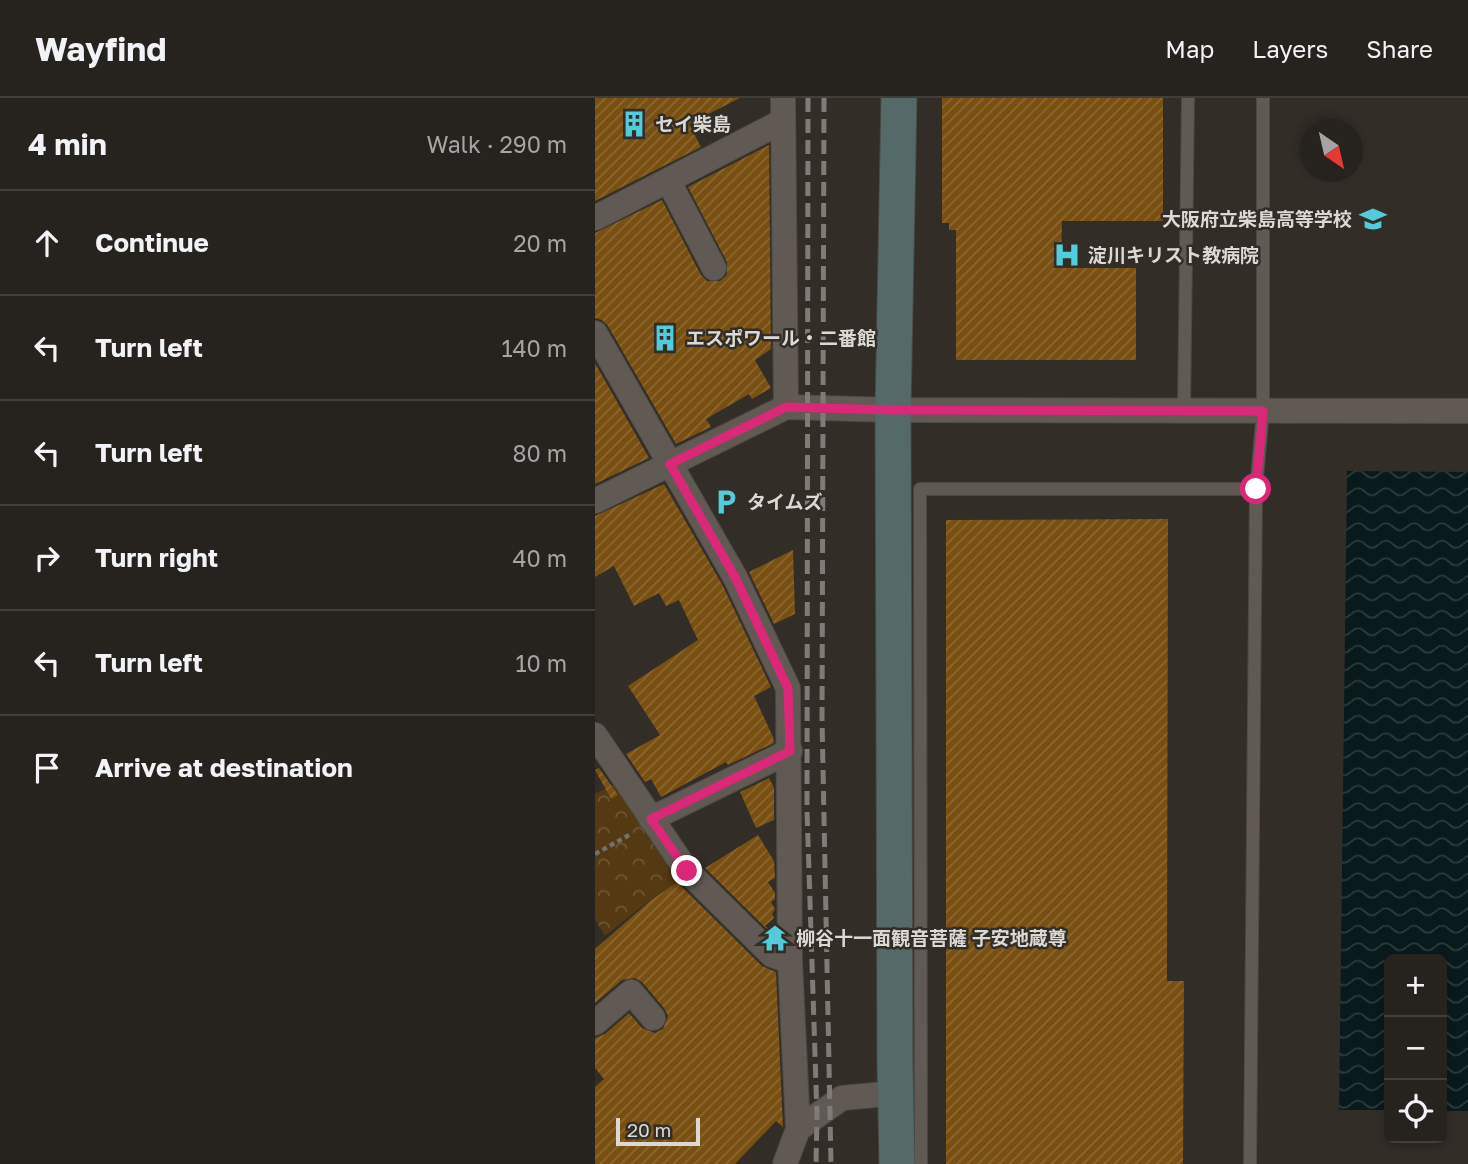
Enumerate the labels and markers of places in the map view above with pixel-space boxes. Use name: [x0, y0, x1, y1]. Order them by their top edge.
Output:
building icon: セイ柴島: [619, 109, 649, 139]
place label: セイ柴島: [655, 112, 731, 135]
school or university icon: 大阪府立柴島高等学校: [1358, 204, 1388, 234]
place label: 大阪府立柴島高等学校: [1162, 207, 1352, 230]
hospital icon: 淀川キリスト教病院: [1052, 240, 1082, 270]
place label: 淀川キリスト教病院: [1088, 243, 1259, 266]
building icon: エスポワール・二番館: [650, 323, 680, 353]
place label: エスポワール・二番館: [686, 326, 876, 349]
parking icon: タイムズ: [711, 487, 741, 517]
place label: タイムズ: [747, 490, 823, 513]
temple icon: 柳谷十一面観音菩薩 子安地蔵尊: [760, 923, 790, 953]
place label: 柳谷十一面観音菩薩 子安地蔵尊: [796, 926, 1067, 949]

